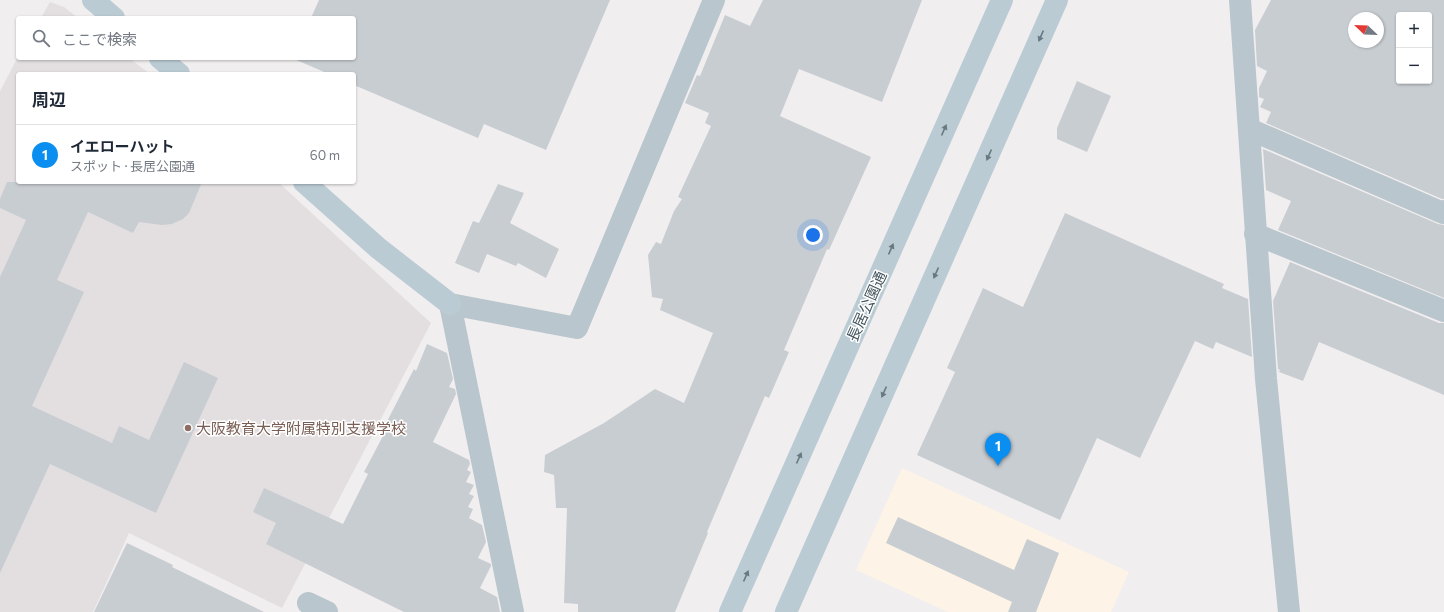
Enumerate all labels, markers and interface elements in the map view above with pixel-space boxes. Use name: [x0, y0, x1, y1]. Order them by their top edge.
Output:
north arrow: [1348, 12, 1384, 48]
map controls: [1396, 12, 1432, 84]
button: +: [1396, 12, 1432, 48]
search box: [16, 16, 356, 60]
icon: search: [30, 27, 52, 49]
text: ここで検索: [62, 30, 137, 48]
one-way arrow: [1038, 30, 1044, 42]
button: −: [1396, 48, 1432, 84]
text: 周辺: [32, 89, 66, 110]
one-way arrow: [941, 125, 947, 136]
text: イエローハット: [70, 137, 175, 155]
text: 1: [42, 147, 48, 163]
text: 60 m: [310, 147, 340, 163]
one-way arrow: [986, 149, 992, 160]
text: スポット · 長居公園通: [70, 158, 195, 174]
your location: [803, 225, 823, 245]
one-way arrow: [889, 243, 895, 255]
street label: 長居公園通: [843, 268, 889, 344]
one-way arrow: [933, 268, 939, 279]
one-way arrow: [880, 387, 886, 399]
place label: 大阪教育大学附属特別支援学校: [196, 419, 406, 437]
marker: 大阪教育大学附属特別支援学校: [183, 423, 193, 433]
pin: 1: [985, 433, 1011, 466]
one-way arrow: [796, 452, 802, 463]
one-way arrow: [743, 571, 749, 582]

